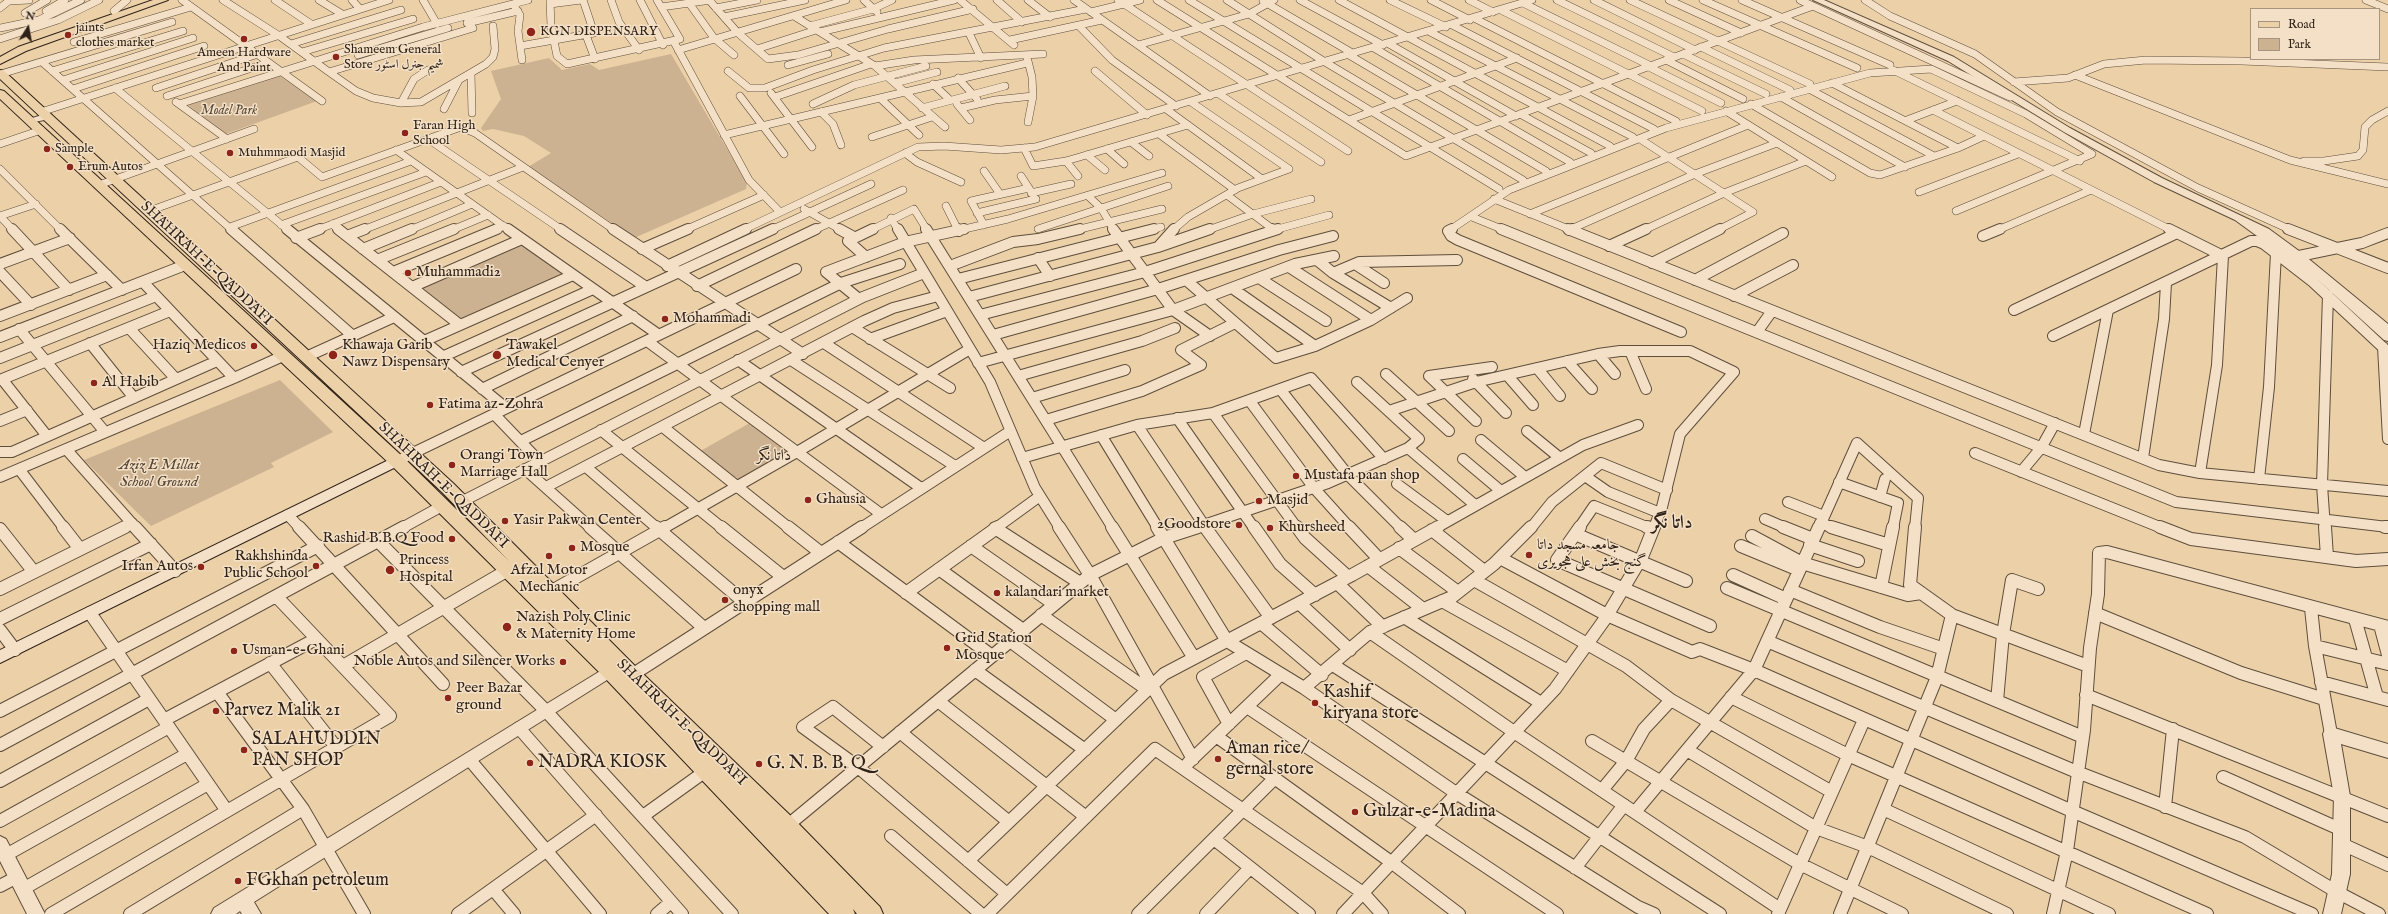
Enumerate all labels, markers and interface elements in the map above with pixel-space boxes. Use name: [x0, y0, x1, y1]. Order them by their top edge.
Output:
north arrow: [8, 8, 48, 48]
text: N: [24, 8, 36, 24]
legend: [2250, 8, 2380, 60]
text: Road: [2288, 17, 2315, 32]
place label: jaints clothes market: [76, 20, 154, 51]
place label: KGN DISPENSARY: [540, 24, 658, 40]
marker: KGN DISPENSARY: [525, 26, 537, 38]
marker: jaints clothes market: [63, 30, 73, 40]
marker: Ameen Hardware And Paint: [239, 34, 249, 44]
text: Park: [2288, 37, 2311, 52]
place label: Shameem General Store شمیم جنرل اسٹور: [344, 42, 444, 73]
place label: Ameen Hardware And Paint: [197, 45, 291, 76]
marker: Shameem General Store شمیم جنرل اسٹور: [331, 52, 341, 62]
park label: Model Park: [201, 103, 257, 119]
place label: Faran High School: [413, 118, 475, 149]
marker: Faran High School: [400, 128, 410, 138]
place label: Sample: [55, 141, 94, 157]
marker: Sample: [42, 144, 52, 154]
place label: Muhmmaodi Masjid: [238, 145, 346, 161]
marker: Muhmmaodi Masjid: [225, 148, 235, 158]
place label: Erum Autos: [78, 159, 143, 175]
marker: Erum Autos: [65, 162, 75, 172]
street label: SHAHRAH-E-QADDAFI: [136, 198, 276, 330]
place label: Muhammadi2: [416, 264, 501, 282]
marker: Muhammadi2: [403, 268, 413, 278]
place label: Mohammadi: [673, 310, 751, 328]
marker: Mohammadi: [660, 314, 670, 324]
place label: Haziq Medicos: [152, 337, 246, 355]
place label: Khawaja Garib Nawz Dispensary: [342, 337, 450, 372]
place label: Tawakel Medical Cenyer: [506, 337, 604, 372]
marker: Haziq Medicos: [249, 341, 259, 351]
marker: Khawaja Garib Nawz Dispensary: [327, 349, 339, 361]
marker: Tawakel Medical Cenyer: [491, 349, 503, 361]
place label: Al Habib: [102, 374, 159, 392]
marker: Al Habib: [89, 378, 99, 388]
place label: Fatima az-Zohra: [438, 396, 543, 414]
marker: Fatima az-Zohra: [425, 400, 435, 410]
street label: SHAHRAH-E-QADDAFI: [374, 419, 512, 553]
place label: Orangi Town Marriage Hall: [460, 447, 548, 482]
district label: داتا نگر: [757, 447, 791, 467]
park label: Aziz E Millat School Ground: [119, 457, 199, 492]
marker: Orangi Town Marriage Hall: [447, 460, 457, 470]
place label: Mustafa paan shop: [1304, 467, 1420, 485]
marker: Mustafa paan shop: [1291, 471, 1301, 481]
place label: Ghausia: [816, 491, 866, 509]
place label: Masjid: [1267, 492, 1308, 510]
marker: Ghausia: [803, 495, 813, 505]
marker: Masjid: [1254, 496, 1264, 506]
place label: Yasir Pakwan Center: [513, 512, 641, 530]
district label: داتا نگر: [1652, 513, 1692, 535]
marker: Yasir Pakwan Center: [500, 516, 510, 526]
place label: 2Goodstore: [1157, 516, 1231, 534]
place label: Khursheed: [1278, 519, 1345, 537]
marker: 2Goodstore: [1234, 520, 1244, 530]
marker: Khursheed: [1265, 523, 1275, 533]
place label: Rashid B.B.Q Food: [323, 530, 444, 548]
marker: Rashid B.B.Q Food: [447, 534, 457, 544]
place label: جامعہ مسجد داتا گنج بخش علی ہجویری: [1537, 537, 1646, 572]
place label: Mosque: [580, 539, 629, 557]
marker: Mosque: [567, 543, 577, 553]
place label: Rakhshinda Public School: [224, 548, 308, 583]
marker: جامعہ مسجد داتا گنج بخش علی ہجویری: [1524, 550, 1534, 560]
marker: Afzal Motor Mechanic: [544, 551, 554, 561]
place label: Princess Hospital: [399, 552, 453, 587]
place label: Irfan Autos: [121, 558, 193, 576]
marker: Rakhshinda Public School: [311, 561, 321, 571]
marker: Irfan Autos: [196, 562, 206, 572]
place label: Afzal Motor Mechanic: [510, 562, 588, 597]
marker: Princess Hospital: [384, 564, 396, 576]
place label: onyx shopping mall: [733, 582, 820, 617]
place label: kalandari market: [1005, 584, 1109, 602]
marker: kalandari market: [992, 588, 1002, 598]
marker: onyx shopping mall: [720, 595, 730, 605]
place label: Nazish Poly Clinic & Maternity Home: [516, 609, 636, 644]
marker: Nazish Poly Clinic & Maternity Home: [501, 621, 513, 633]
place label: Grid Station Mosque: [955, 630, 1032, 665]
place label: Usman-e-Ghani: [242, 642, 345, 660]
marker: Grid Station Mosque: [942, 643, 952, 653]
marker: Usman-e-Ghani: [229, 646, 239, 656]
place label: Noble Autos and Silencer Works: [354, 653, 555, 671]
street label: SHAHRAH-E-QADDAFI: [612, 656, 750, 790]
marker: Noble Autos and Silencer Works: [558, 657, 568, 667]
place label: Peer Bazar ground: [456, 680, 522, 715]
place label: Kashif kiryana store: [1323, 682, 1419, 724]
marker: Peer Bazar ground: [443, 693, 453, 703]
marker: Kashif kiryana store: [1310, 698, 1320, 708]
place label: Parvez Malik 21: [224, 700, 340, 722]
marker: Parvez Malik 21: [211, 706, 221, 716]
place label: SALAHUDDIN PAN SHOP: [252, 729, 381, 772]
place label: Aman rice/ gernal store: [1226, 738, 1314, 780]
marker: SALAHUDDIN PAN SHOP: [239, 745, 249, 755]
place label: NADRA KIOSK: [538, 752, 667, 774]
place label: G. N. B. B. Q: [767, 753, 866, 775]
marker: Aman rice/ gernal store: [1213, 754, 1223, 764]
marker: NADRA KIOSK: [525, 758, 535, 768]
marker: G. N. B. B. Q: [754, 759, 764, 769]
place label: Gulzar-e-Madina: [1363, 801, 1496, 823]
marker: Gulzar-e-Madina: [1350, 807, 1360, 817]
place label: FGkhan petroleum: [246, 870, 389, 892]
marker: FGkhan petroleum: [233, 876, 243, 886]

